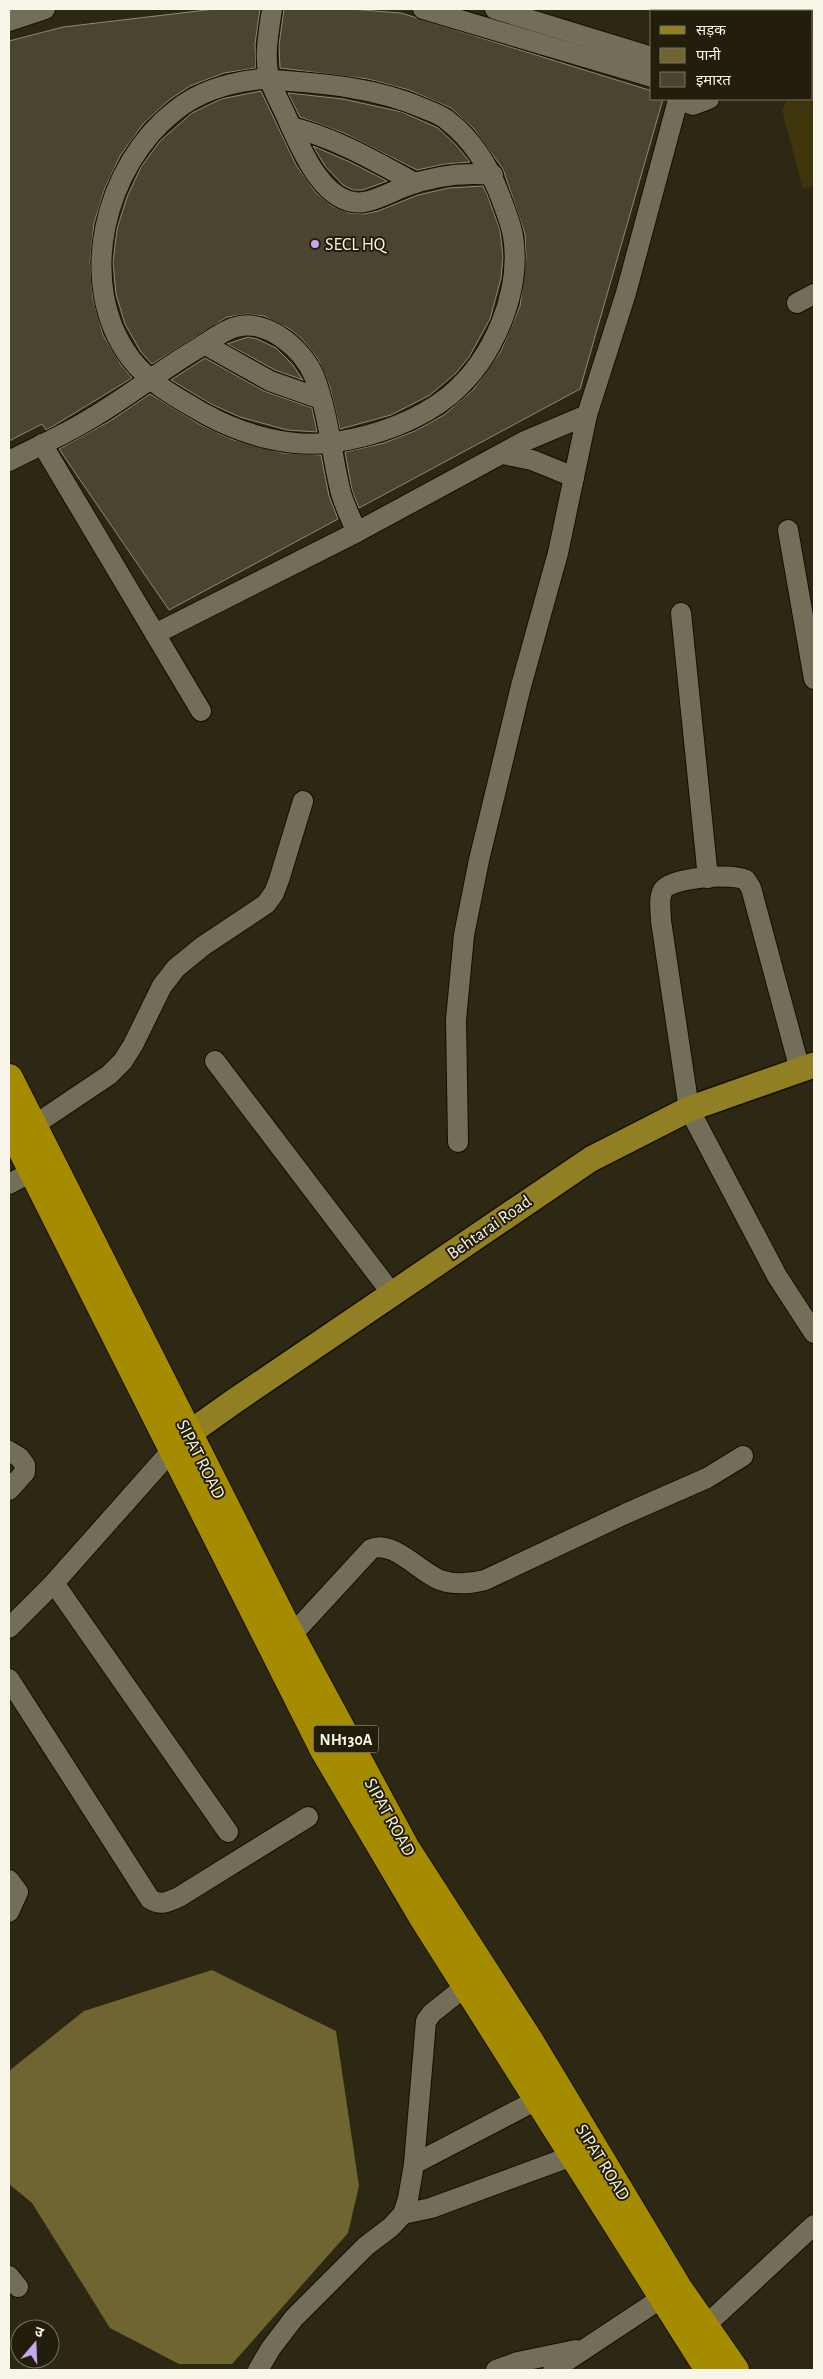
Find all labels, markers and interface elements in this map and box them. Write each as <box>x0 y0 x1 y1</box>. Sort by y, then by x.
legend <box>650 10 813 100</box>
text: सड़क <box>696 23 726 38</box>
text: पानी <box>696 47 722 63</box>
text: इमारत <box>696 73 731 88</box>
place label: SECL HQ <box>325 236 388 254</box>
marker: SECL HQ <box>309 238 321 250</box>
street label: Behtarai Road <box>444 1192 535 1263</box>
street label: SIPAT ROAD <box>173 1417 228 1502</box>
road number: NH130A <box>314 1726 378 1752</box>
street label: SIPAT ROAD <box>360 1776 418 1859</box>
street label: SIPAT ROAD <box>572 2121 633 2204</box>
north arrow <box>10 2319 60 2369</box>
text: उ <box>33 2325 46 2341</box>

